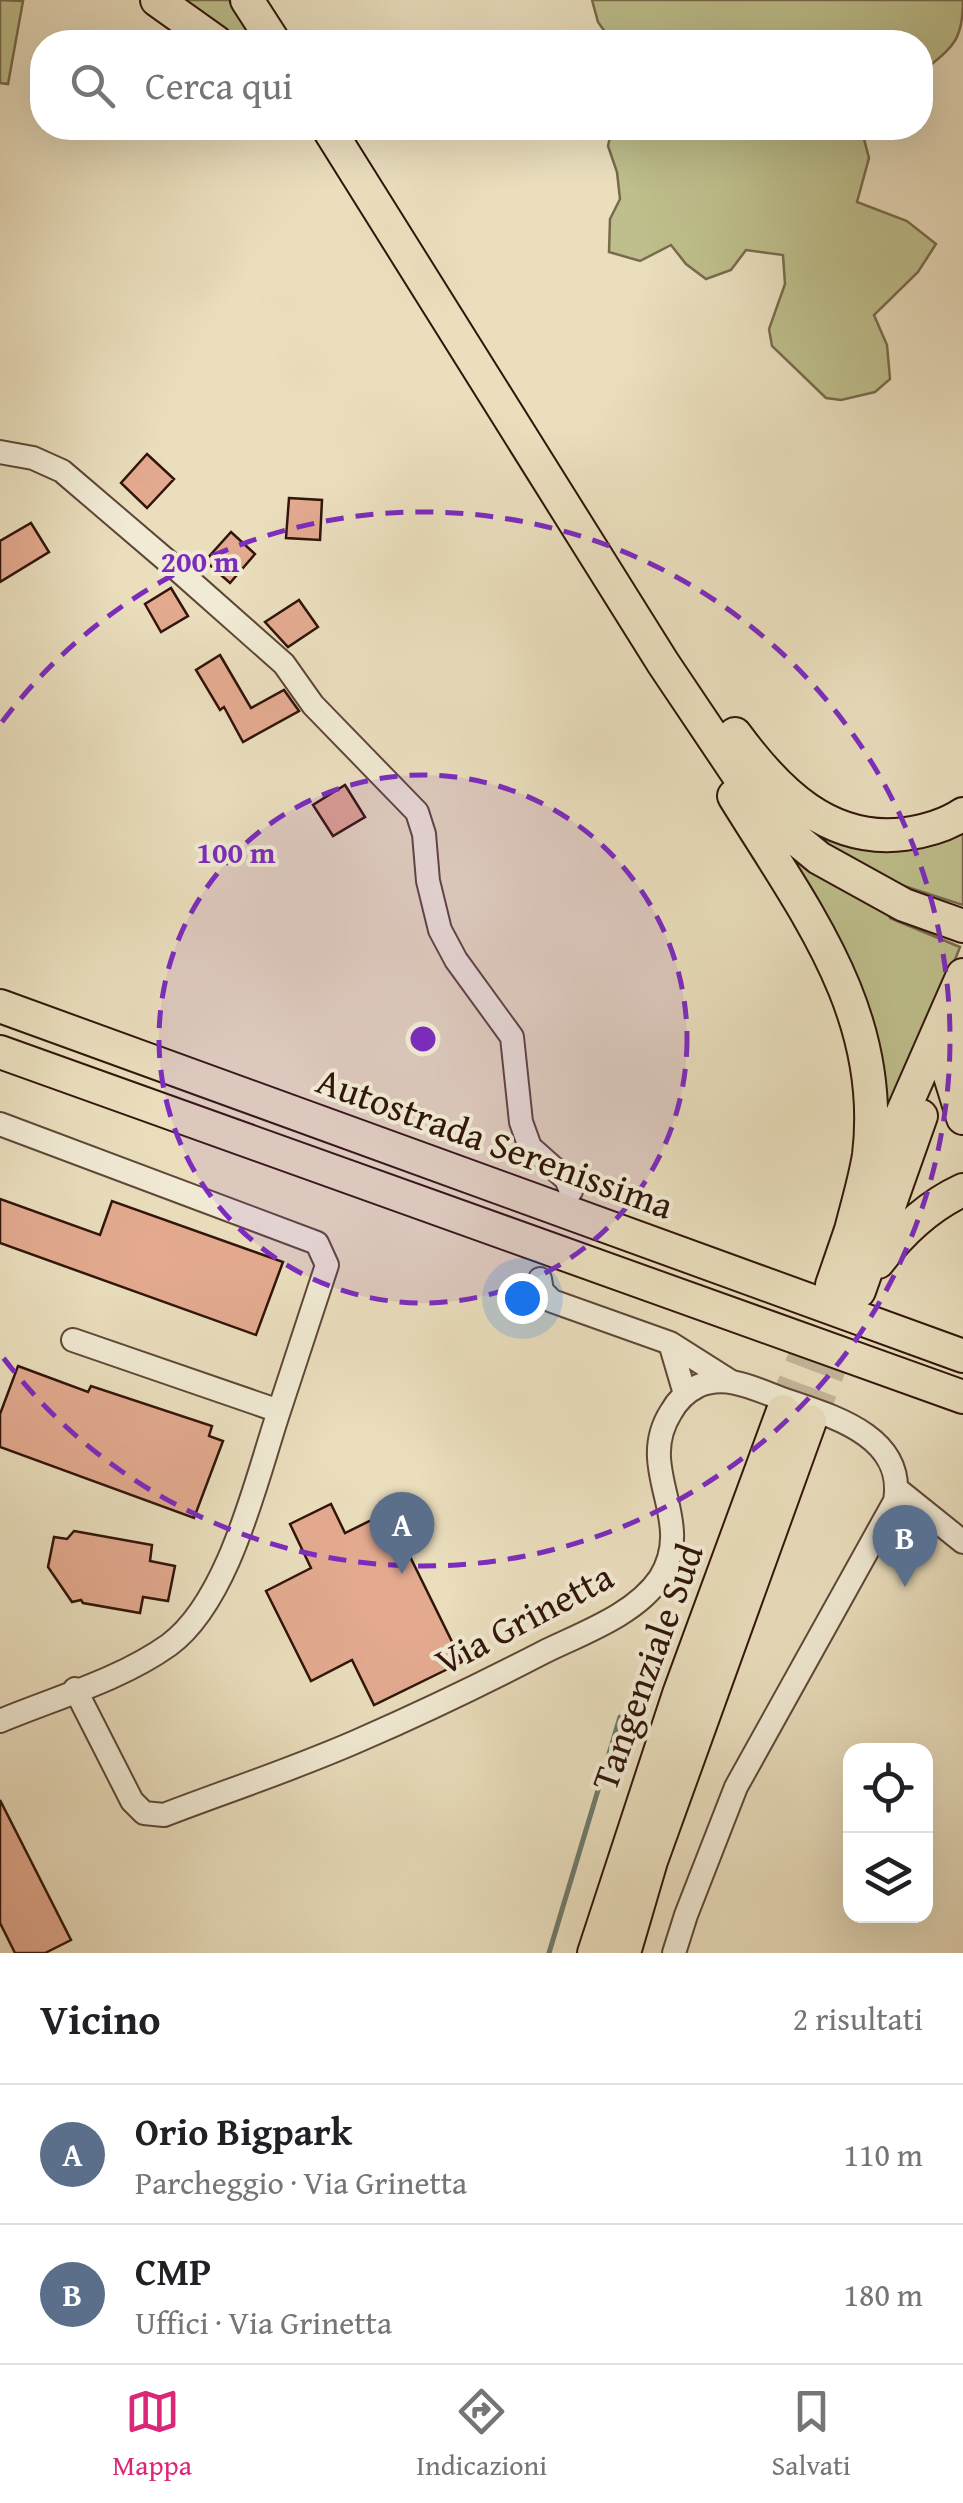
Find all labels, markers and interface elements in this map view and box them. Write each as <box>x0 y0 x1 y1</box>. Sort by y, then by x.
search box <box>30 30 933 140</box>
text: Cerca qui <box>145 57 293 113</box>
icon: search <box>65 58 120 113</box>
text: 200 m <box>161 539 240 583</box>
text: 100 m <box>197 830 276 874</box>
centre of rings <box>405 1021 441 1057</box>
street label: Autostrada Serenissima <box>309 1051 682 1233</box>
your location <box>497 1273 548 1324</box>
pin: A <box>370 1492 434 1574</box>
pin: B <box>872 1504 938 1587</box>
street label: Tangenziale Sud <box>576 1535 717 1798</box>
street label: Via Grinetta <box>424 1548 623 1689</box>
map controls <box>843 1743 933 1923</box>
button: locate <box>843 1743 933 1833</box>
button: layers <box>843 1833 933 1923</box>
text: Vicino <box>40 1988 161 2049</box>
text: 2 risultati <box>793 1995 923 2042</box>
text: Orio Bigpark <box>135 2103 352 2159</box>
text: A <box>62 2131 83 2178</box>
text: 110 m <box>844 2131 923 2178</box>
text: Parcheggio · Via Grinetta <box>135 2159 467 2206</box>
text: CMP <box>135 2243 211 2299</box>
text: B <box>63 2271 82 2318</box>
text: 180 m <box>844 2271 923 2318</box>
text: Uffici · Via Grinetta <box>135 2299 392 2346</box>
tab: Mappa <box>112 2384 192 2485</box>
tab: Indicazioni <box>416 2384 547 2485</box>
tab: Salvati <box>772 2384 851 2485</box>

